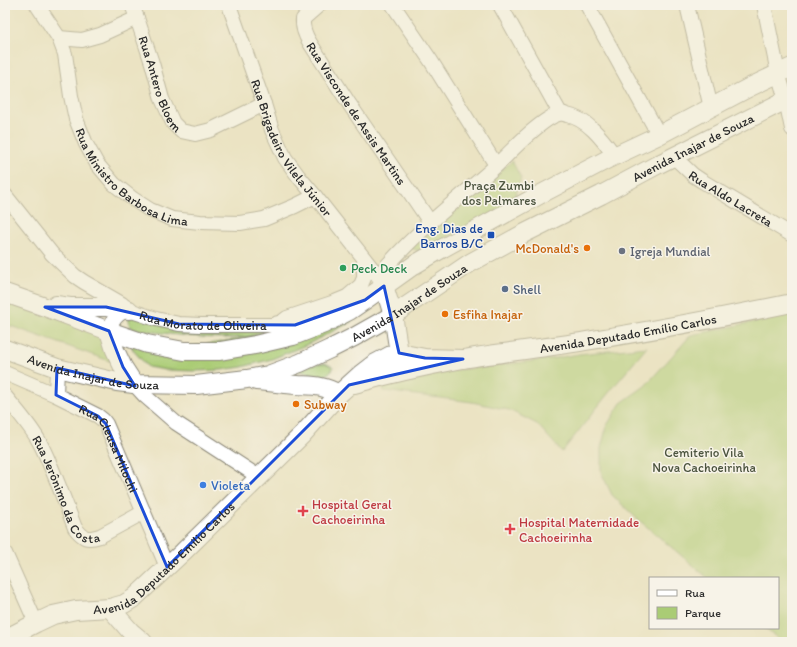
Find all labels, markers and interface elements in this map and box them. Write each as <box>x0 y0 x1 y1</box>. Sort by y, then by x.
street label: Rua Antero Bloem <box>136 34 185 135</box>
street label: Rua Visconde de Assis Martins <box>304 39 410 188</box>
street label: Rua Brigadeiro Vilela Júnior <box>248 77 335 219</box>
street label: Avenida Inajar de Souza <box>630 110 756 184</box>
street label: Rua Ministro Barbosa Lima <box>73 126 189 228</box>
street label: Rua Aldo Lacreta <box>686 167 776 229</box>
park label: Praça Zumbi dos Palmares <box>462 178 536 208</box>
place label: Eng. Dias de Barros B/C <box>415 221 483 251</box>
marker: Eng. Dias de Barros B/C <box>486 230 496 240</box>
place label: McDonald's <box>515 241 579 256</box>
marker: McDonald's <box>582 243 592 253</box>
place label: Igreja Mundial <box>630 244 711 259</box>
marker: Igreja Mundial <box>617 246 627 256</box>
street label: Avenida Inajar de Souza <box>348 260 470 345</box>
place label: Peck Deck <box>351 261 407 276</box>
marker: Peck Deck <box>338 263 348 273</box>
place label: Shell <box>513 282 541 297</box>
marker: Shell <box>500 284 510 294</box>
street label: Rua Morato de Oliveira <box>138 307 267 333</box>
place label: Esfiha Inajar <box>453 307 523 322</box>
marker: Esfiha Inajar <box>440 309 450 319</box>
street label: Avenida Deputado Emílio Carlos <box>539 311 718 355</box>
street label: Avenida Inajar de Souza <box>26 350 159 392</box>
place label: Subway <box>304 397 347 412</box>
marker: Subway <box>291 399 301 409</box>
street label: Rua Cleusa Milochi <box>77 400 142 495</box>
street label: Rua Jerônimo da Costa <box>30 432 102 546</box>
park label: Cemiterio Vila Nova Cachoeirinha <box>652 445 756 475</box>
place label: Violeta <box>211 478 250 493</box>
marker: Violeta <box>198 480 208 490</box>
place label: Hospital Geral Cachoeirinha <box>312 497 392 527</box>
street label: Avenida Deputado Emílio Carlos <box>93 498 237 616</box>
marker: Hospital Geral Cachoeirinha <box>297 505 309 517</box>
place label: Hospital Maternidade Cachoeirinha <box>519 515 639 545</box>
marker: Hospital Maternidade Cachoeirinha <box>504 523 516 535</box>
legend <box>649 577 779 629</box>
text: Rua <box>685 586 705 600</box>
text: Parque <box>685 606 721 620</box>

